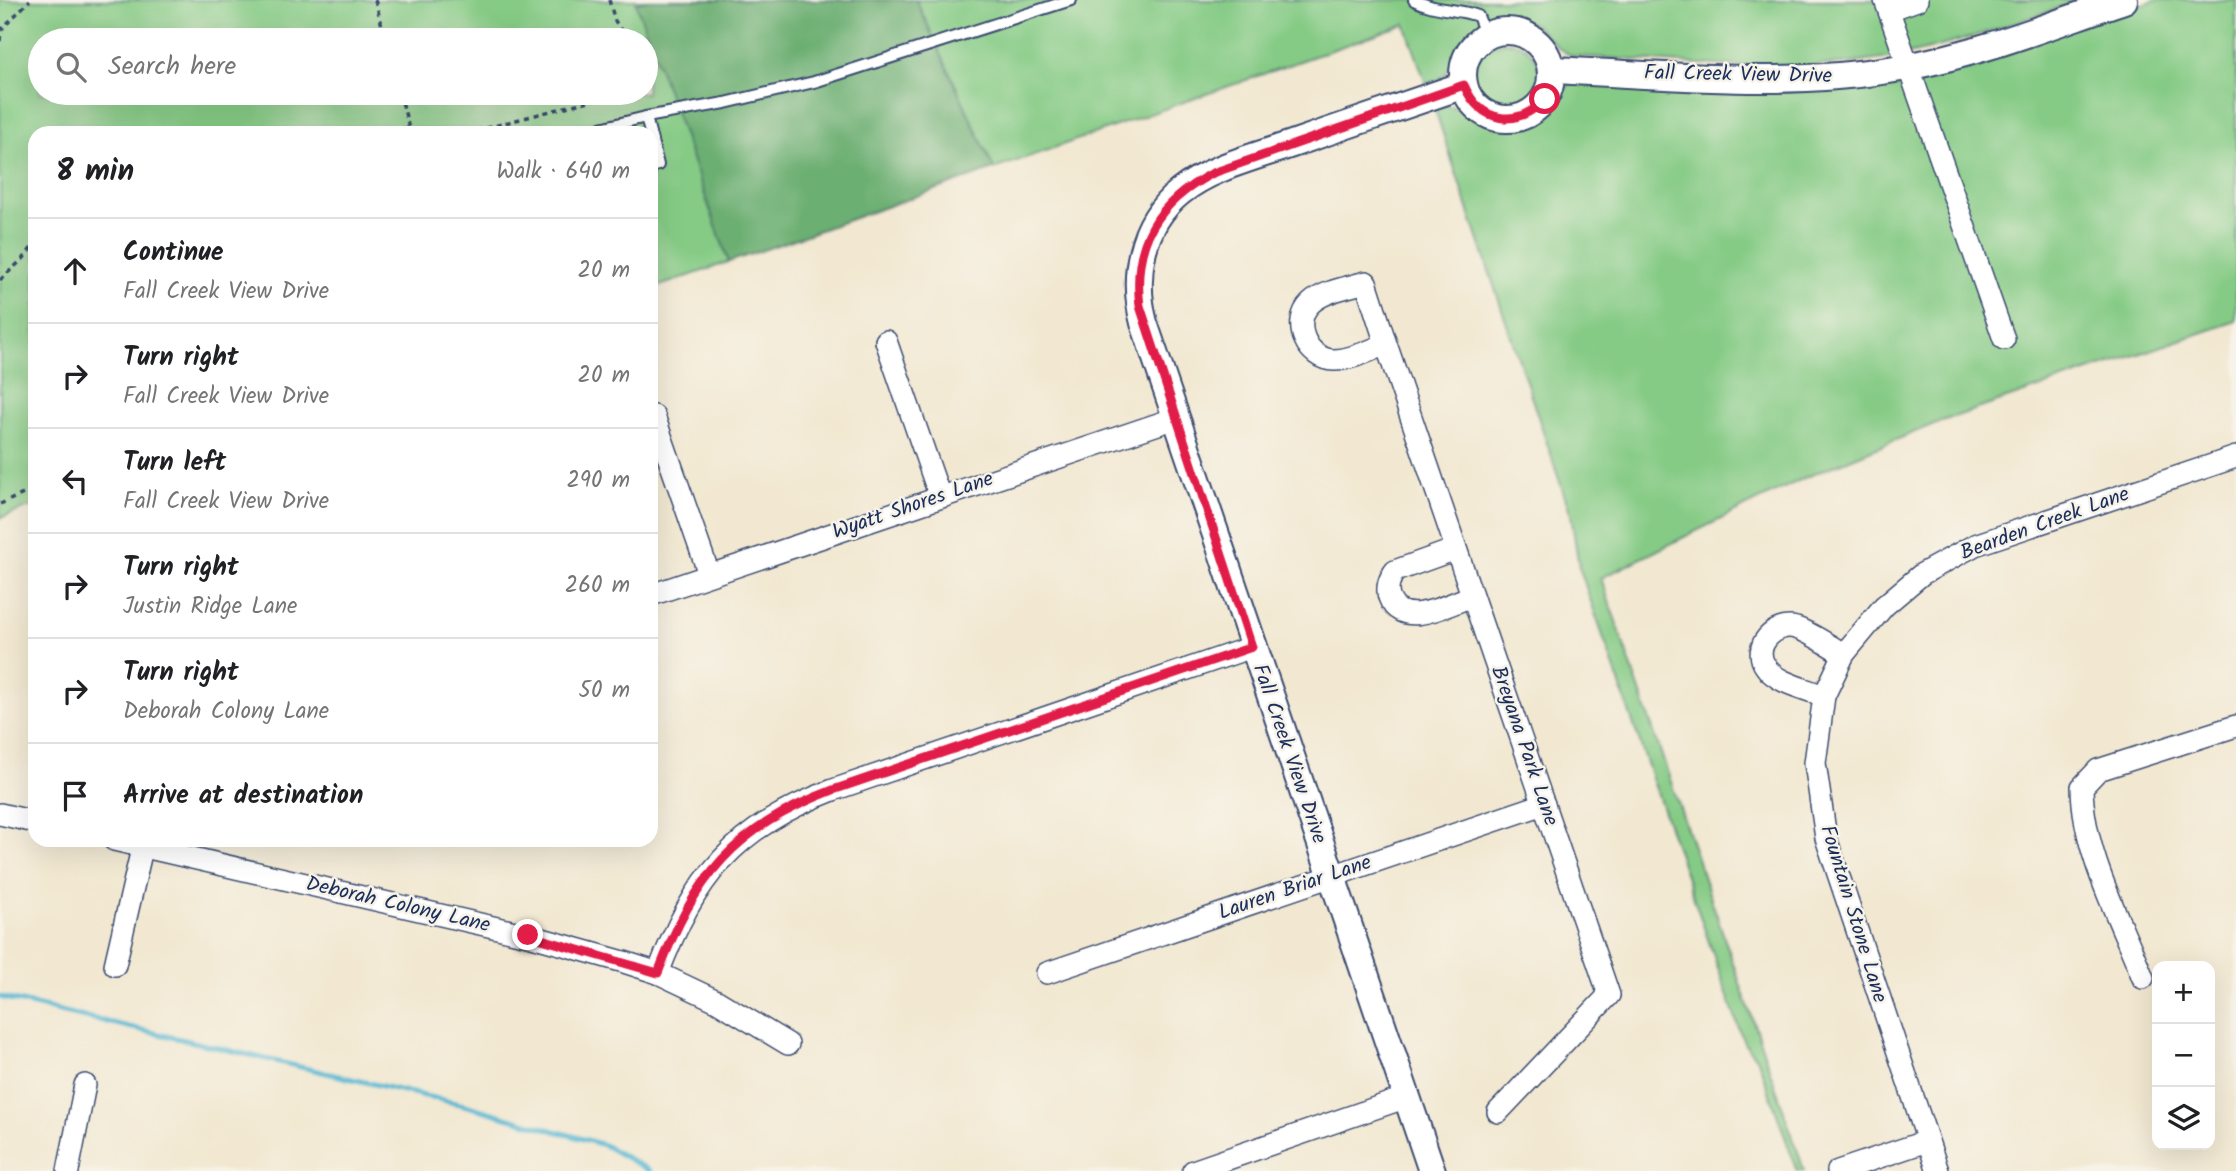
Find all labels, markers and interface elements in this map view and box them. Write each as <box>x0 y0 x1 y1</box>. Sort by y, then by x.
search box <box>28 28 658 105</box>
text: Search here <box>108 46 236 88</box>
icon: search <box>52 48 90 86</box>
street label: Fall Creek View Drive <box>1644 57 1833 93</box>
route start <box>1529 83 1560 114</box>
text: 8 min <box>56 148 134 196</box>
text: Walk · 640 m <box>496 154 630 190</box>
text: Continue <box>123 232 224 274</box>
icon: ahead <box>56 252 94 290</box>
text: 20 m <box>578 253 630 289</box>
text: Fall Creek View Drive <box>123 274 329 310</box>
text: Turn right <box>123 337 239 379</box>
icon: right <box>56 357 94 395</box>
text: 20 m <box>578 358 630 394</box>
text: Fall Creek View Drive <box>123 379 329 415</box>
text: Turn left <box>123 442 226 484</box>
icon: left <box>56 462 94 500</box>
text: 290 m <box>566 463 630 499</box>
street label: Wyatt Shores Lane <box>828 463 999 549</box>
street label: Bearden Creek Lane <box>1956 478 2135 570</box>
text: Fall Creek View Drive <box>123 484 329 520</box>
text: Turn right <box>123 547 239 589</box>
icon: right <box>56 567 94 605</box>
text: 260 m <box>565 568 630 604</box>
text: Justin Ridge Lane <box>123 589 297 625</box>
text: Turn right <box>123 652 239 694</box>
street label: Fall Creek View Drive <box>1243 660 1335 849</box>
street label: Breyana Park Lane <box>1481 662 1567 831</box>
icon: right <box>56 672 94 710</box>
text: 50 m <box>579 673 630 709</box>
text: Deborah Colony Lane <box>123 694 329 730</box>
text: Arrive at destination <box>123 775 363 817</box>
icon: arrive <box>56 777 94 815</box>
street label: Fountain Stone Lane <box>1810 821 1896 1007</box>
street label: Lauren Briar Lane <box>1214 846 1377 930</box>
street label: Deborah Colony Lane <box>303 868 494 942</box>
route end <box>512 919 543 950</box>
map controls <box>2152 961 2215 1150</box>
button: + <box>2152 961 2215 1024</box>
button: − <box>2152 1024 2215 1087</box>
button: layers <box>2152 1087 2215 1150</box>

